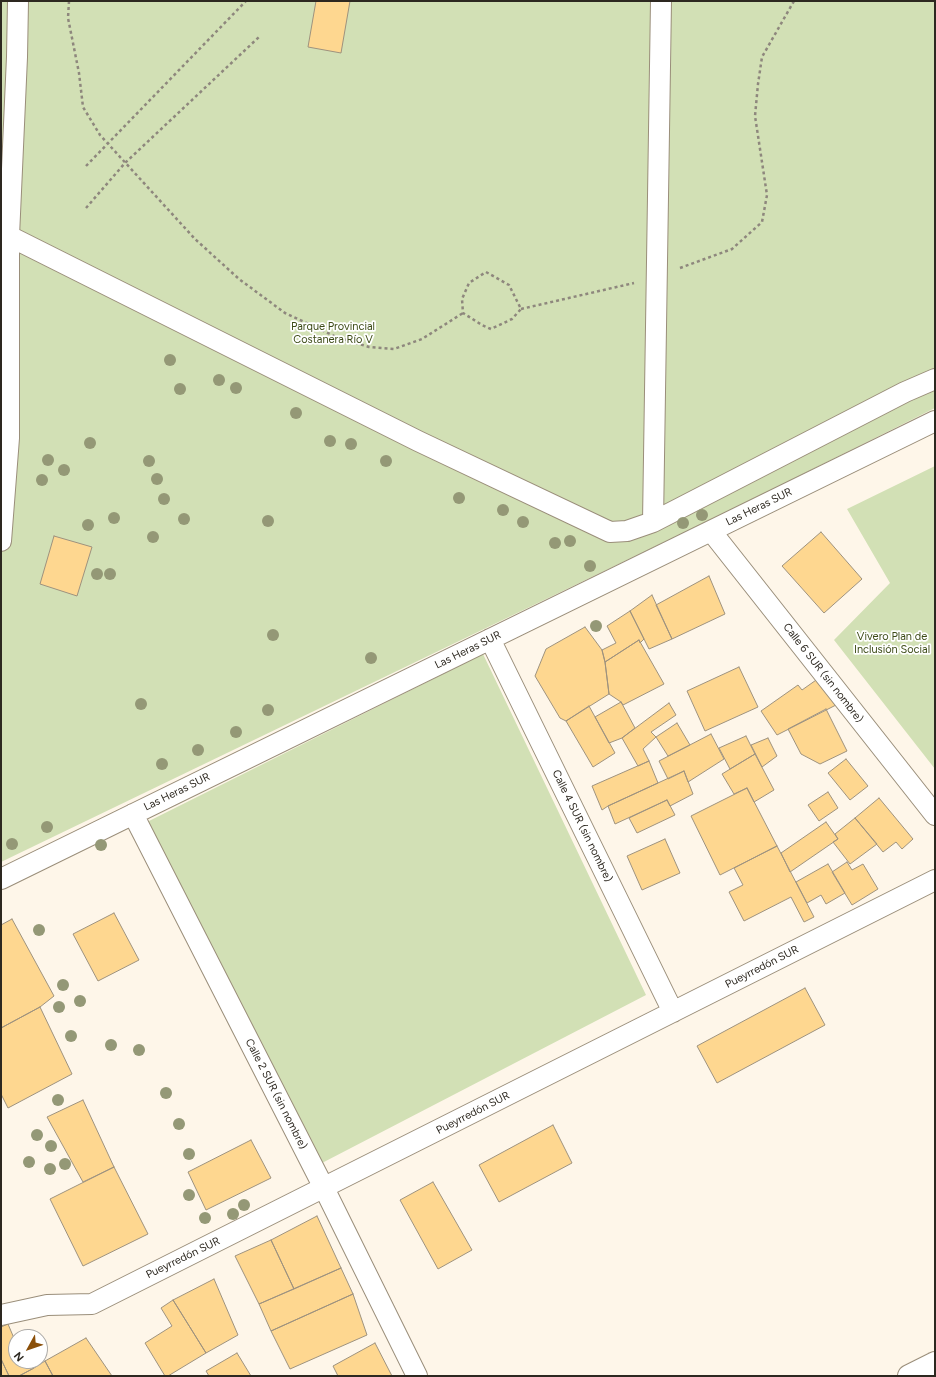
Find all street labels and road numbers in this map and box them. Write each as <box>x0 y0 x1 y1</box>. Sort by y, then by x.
street label: Las Heras SUR <box>724 485 794 529</box>
street label: Calle 6 SUR (sin nombre) <box>780 621 866 725</box>
street label: Las Heras SUR <box>433 628 503 672</box>
street label: Calle 4 SUR (sin nombre) <box>549 768 615 884</box>
street label: Las Heras SUR <box>142 770 212 814</box>
street label: Pueyrredón SUR <box>723 943 801 991</box>
street label: Calle 2 SUR (sin nombre) <box>242 1036 310 1152</box>
street label: Pueyrredón SUR <box>434 1089 512 1137</box>
street label: Pueyrredón SUR <box>144 1234 222 1282</box>

